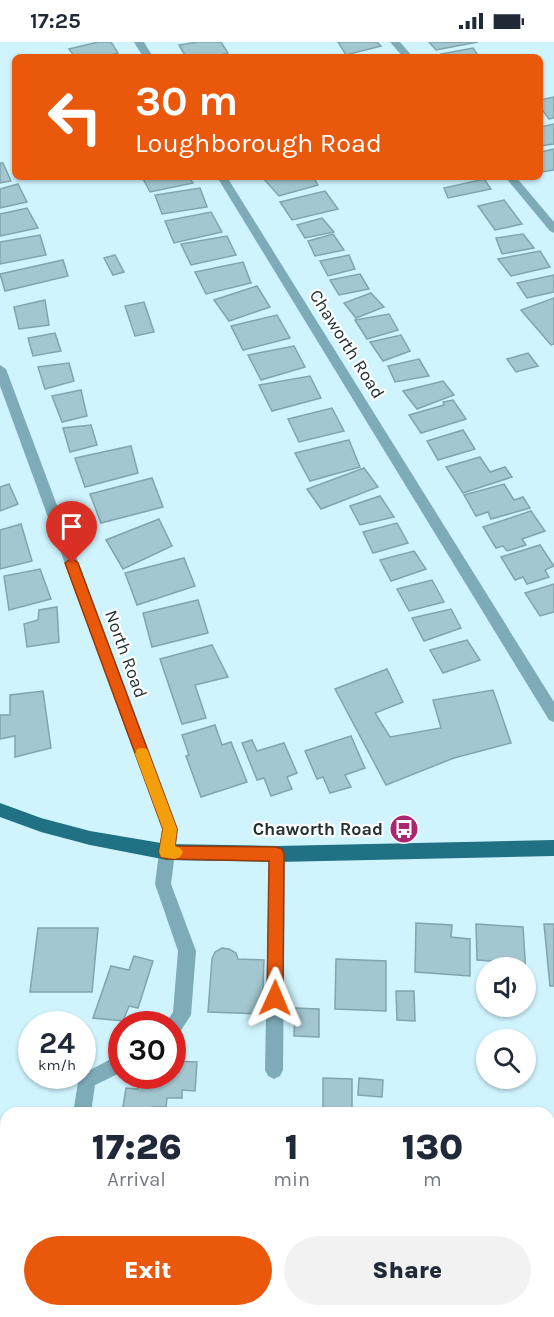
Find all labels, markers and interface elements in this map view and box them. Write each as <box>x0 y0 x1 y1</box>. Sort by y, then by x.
text: 17:25 <box>30 8 81 34</box>
text: 30 m <box>135 76 238 126</box>
icon: left <box>36 78 114 156</box>
text: Loughborough Road <box>135 127 382 159</box>
street label: Chaworth Road <box>305 285 389 403</box>
pin <box>46 501 97 563</box>
icon: arrive <box>55 510 88 543</box>
street label: North Road <box>100 607 152 701</box>
bus stop icon: Chaworth Road <box>388 813 420 845</box>
place label: Chaworth Road <box>253 818 383 840</box>
map controls <box>476 957 536 1089</box>
button: sound <box>476 957 536 1017</box>
position arrow <box>243 966 307 1030</box>
speed limit sign: 30 <box>108 1011 186 1089</box>
text: 24 <box>39 1025 75 1061</box>
button: search <box>476 1029 536 1089</box>
text: km/h <box>38 1056 76 1074</box>
text: 17:26 <box>92 1126 182 1168</box>
text: 1 <box>285 1126 299 1168</box>
text: 130 <box>402 1126 463 1168</box>
text: Arrival <box>107 1168 166 1191</box>
text: min <box>273 1168 310 1191</box>
text: m <box>423 1168 442 1191</box>
button: Exit <box>24 1236 272 1305</box>
button: Share <box>284 1236 531 1305</box>

